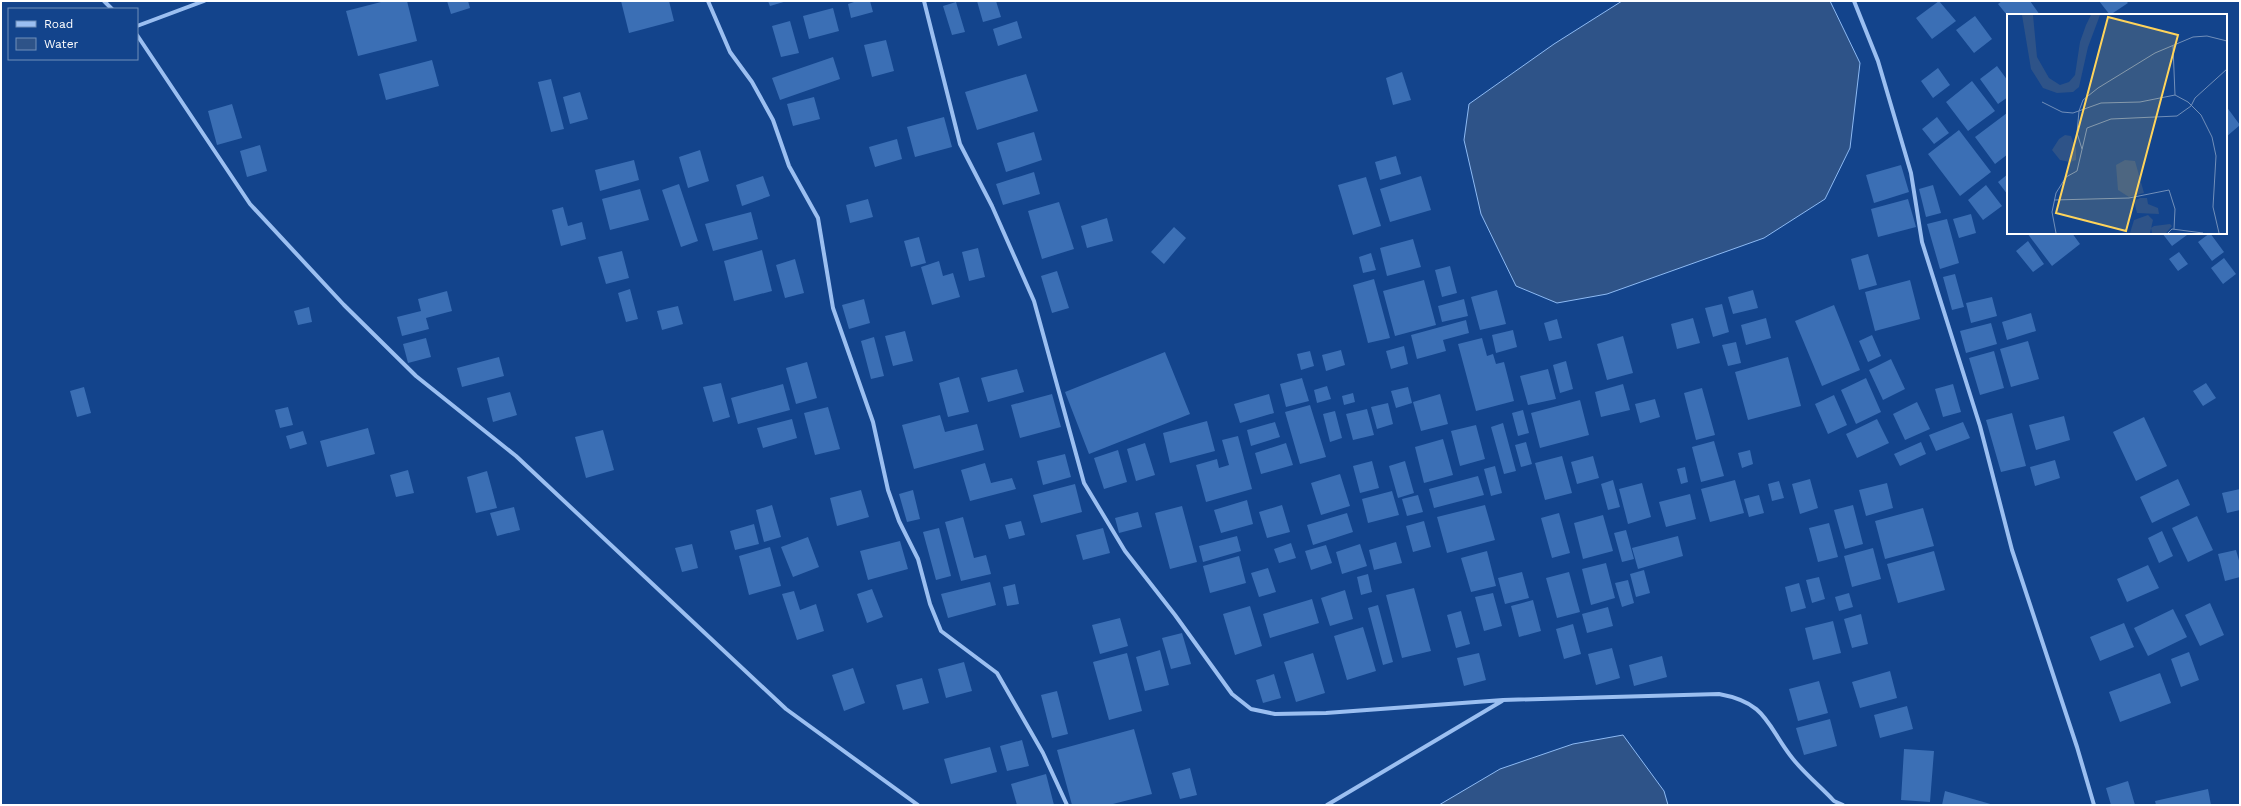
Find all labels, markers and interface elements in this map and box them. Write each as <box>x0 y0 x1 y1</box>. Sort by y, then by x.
legend <box>8 8 138 60</box>
inset map <box>2007 14 2227 234</box>
text: Road <box>44 17 73 31</box>
text: Water <box>44 37 79 51</box>

